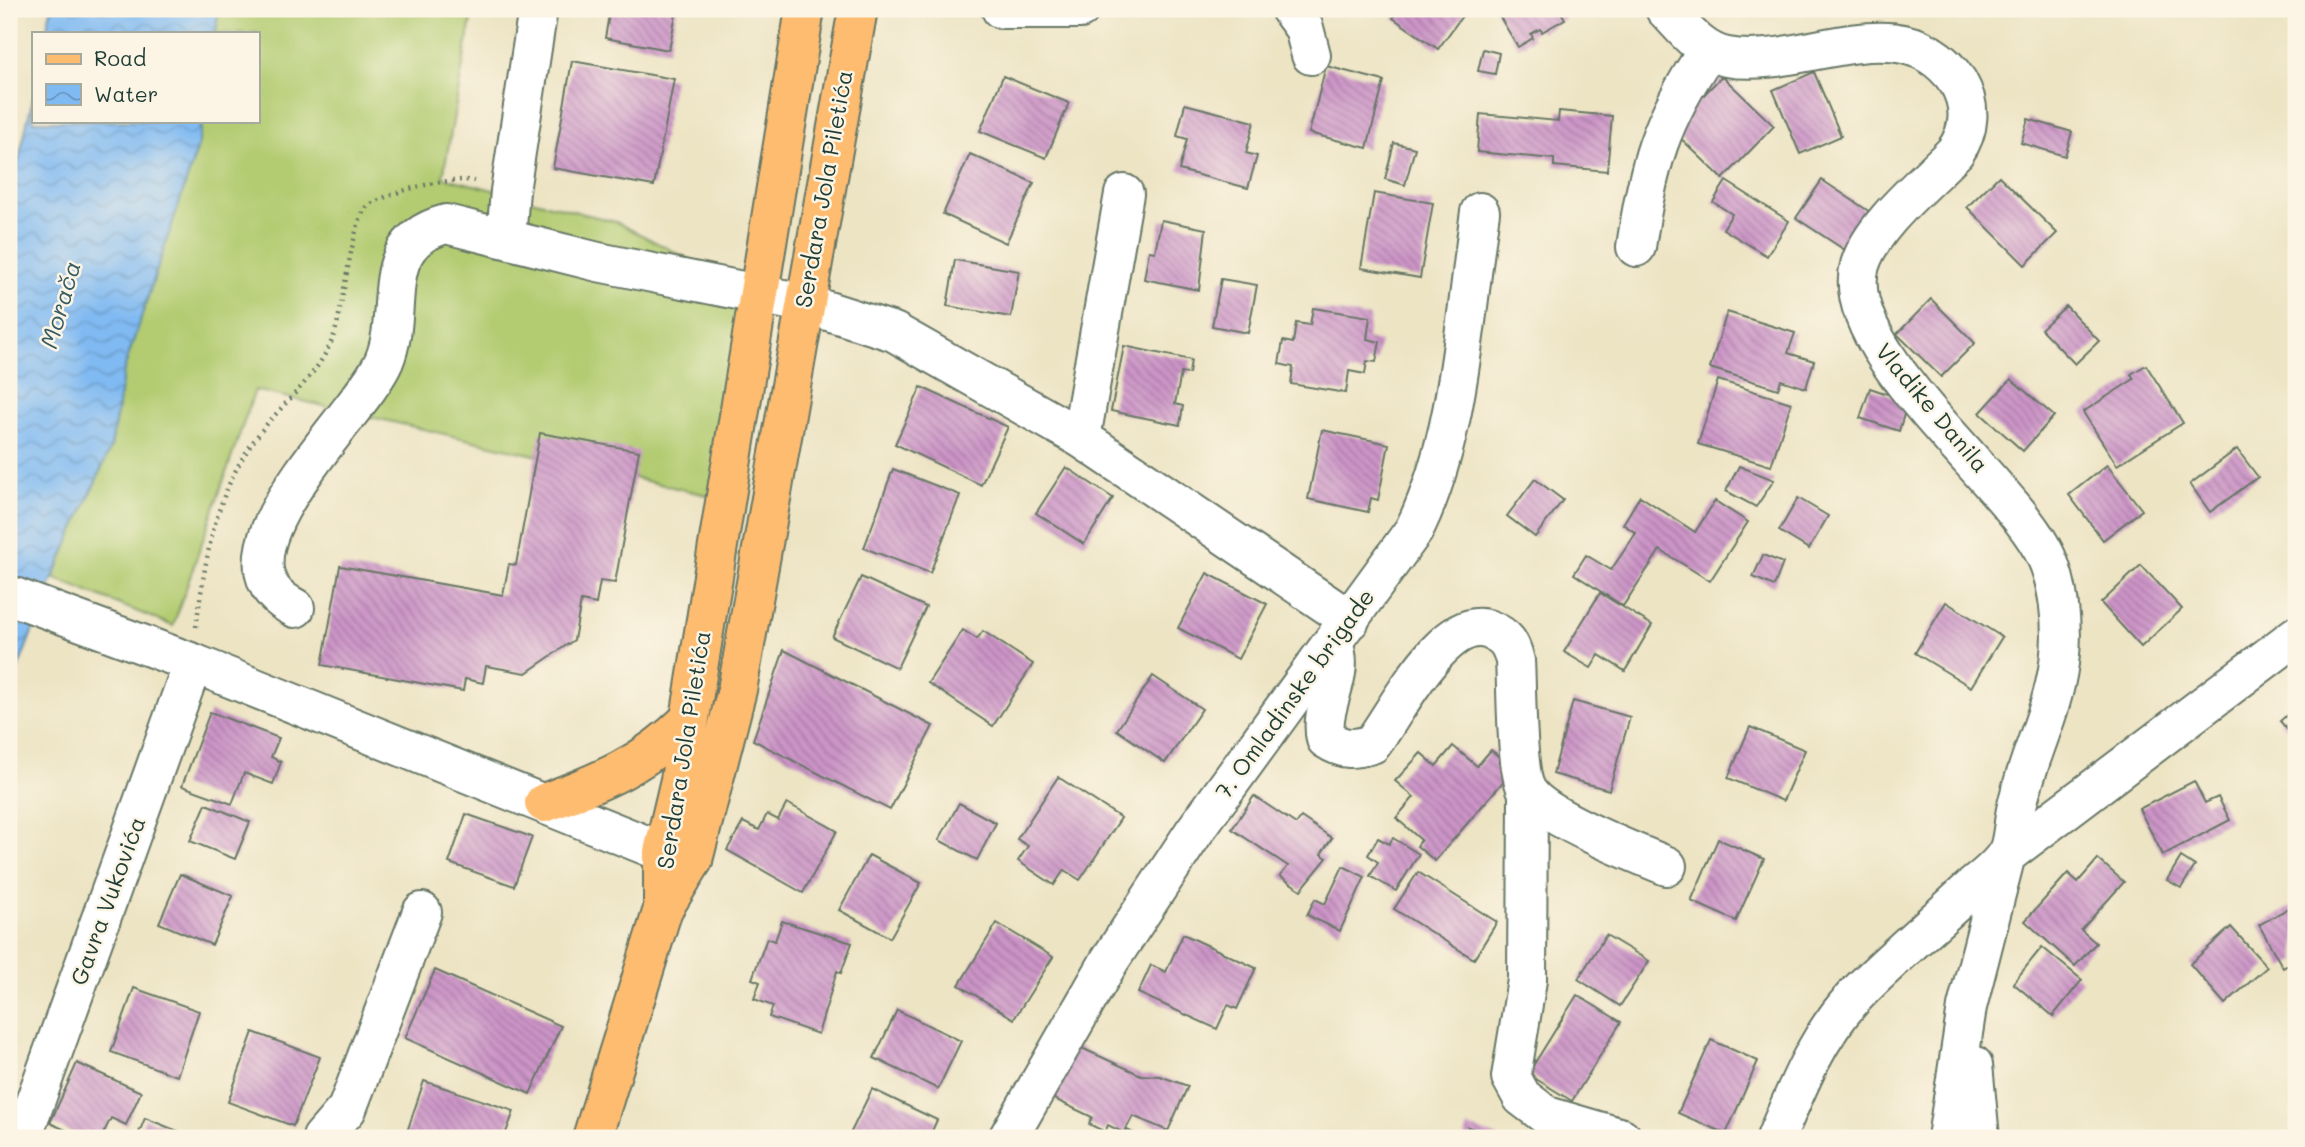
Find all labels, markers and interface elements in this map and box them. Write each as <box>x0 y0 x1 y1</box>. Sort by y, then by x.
legend <box>32 32 259 122</box>
text: Road <box>94 44 146 71</box>
street label: Serdara Jola Piletića <box>787 68 859 310</box>
text: Water <box>94 80 158 107</box>
water label: Morača <box>32 257 87 352</box>
street label: Vladike Danila <box>1870 336 1996 478</box>
street label: 7. Omladinske brigade <box>1208 582 1381 804</box>
street label: Serdara Jola Piletića <box>649 629 717 871</box>
street label: Gavra Vukovića <box>63 812 151 989</box>

